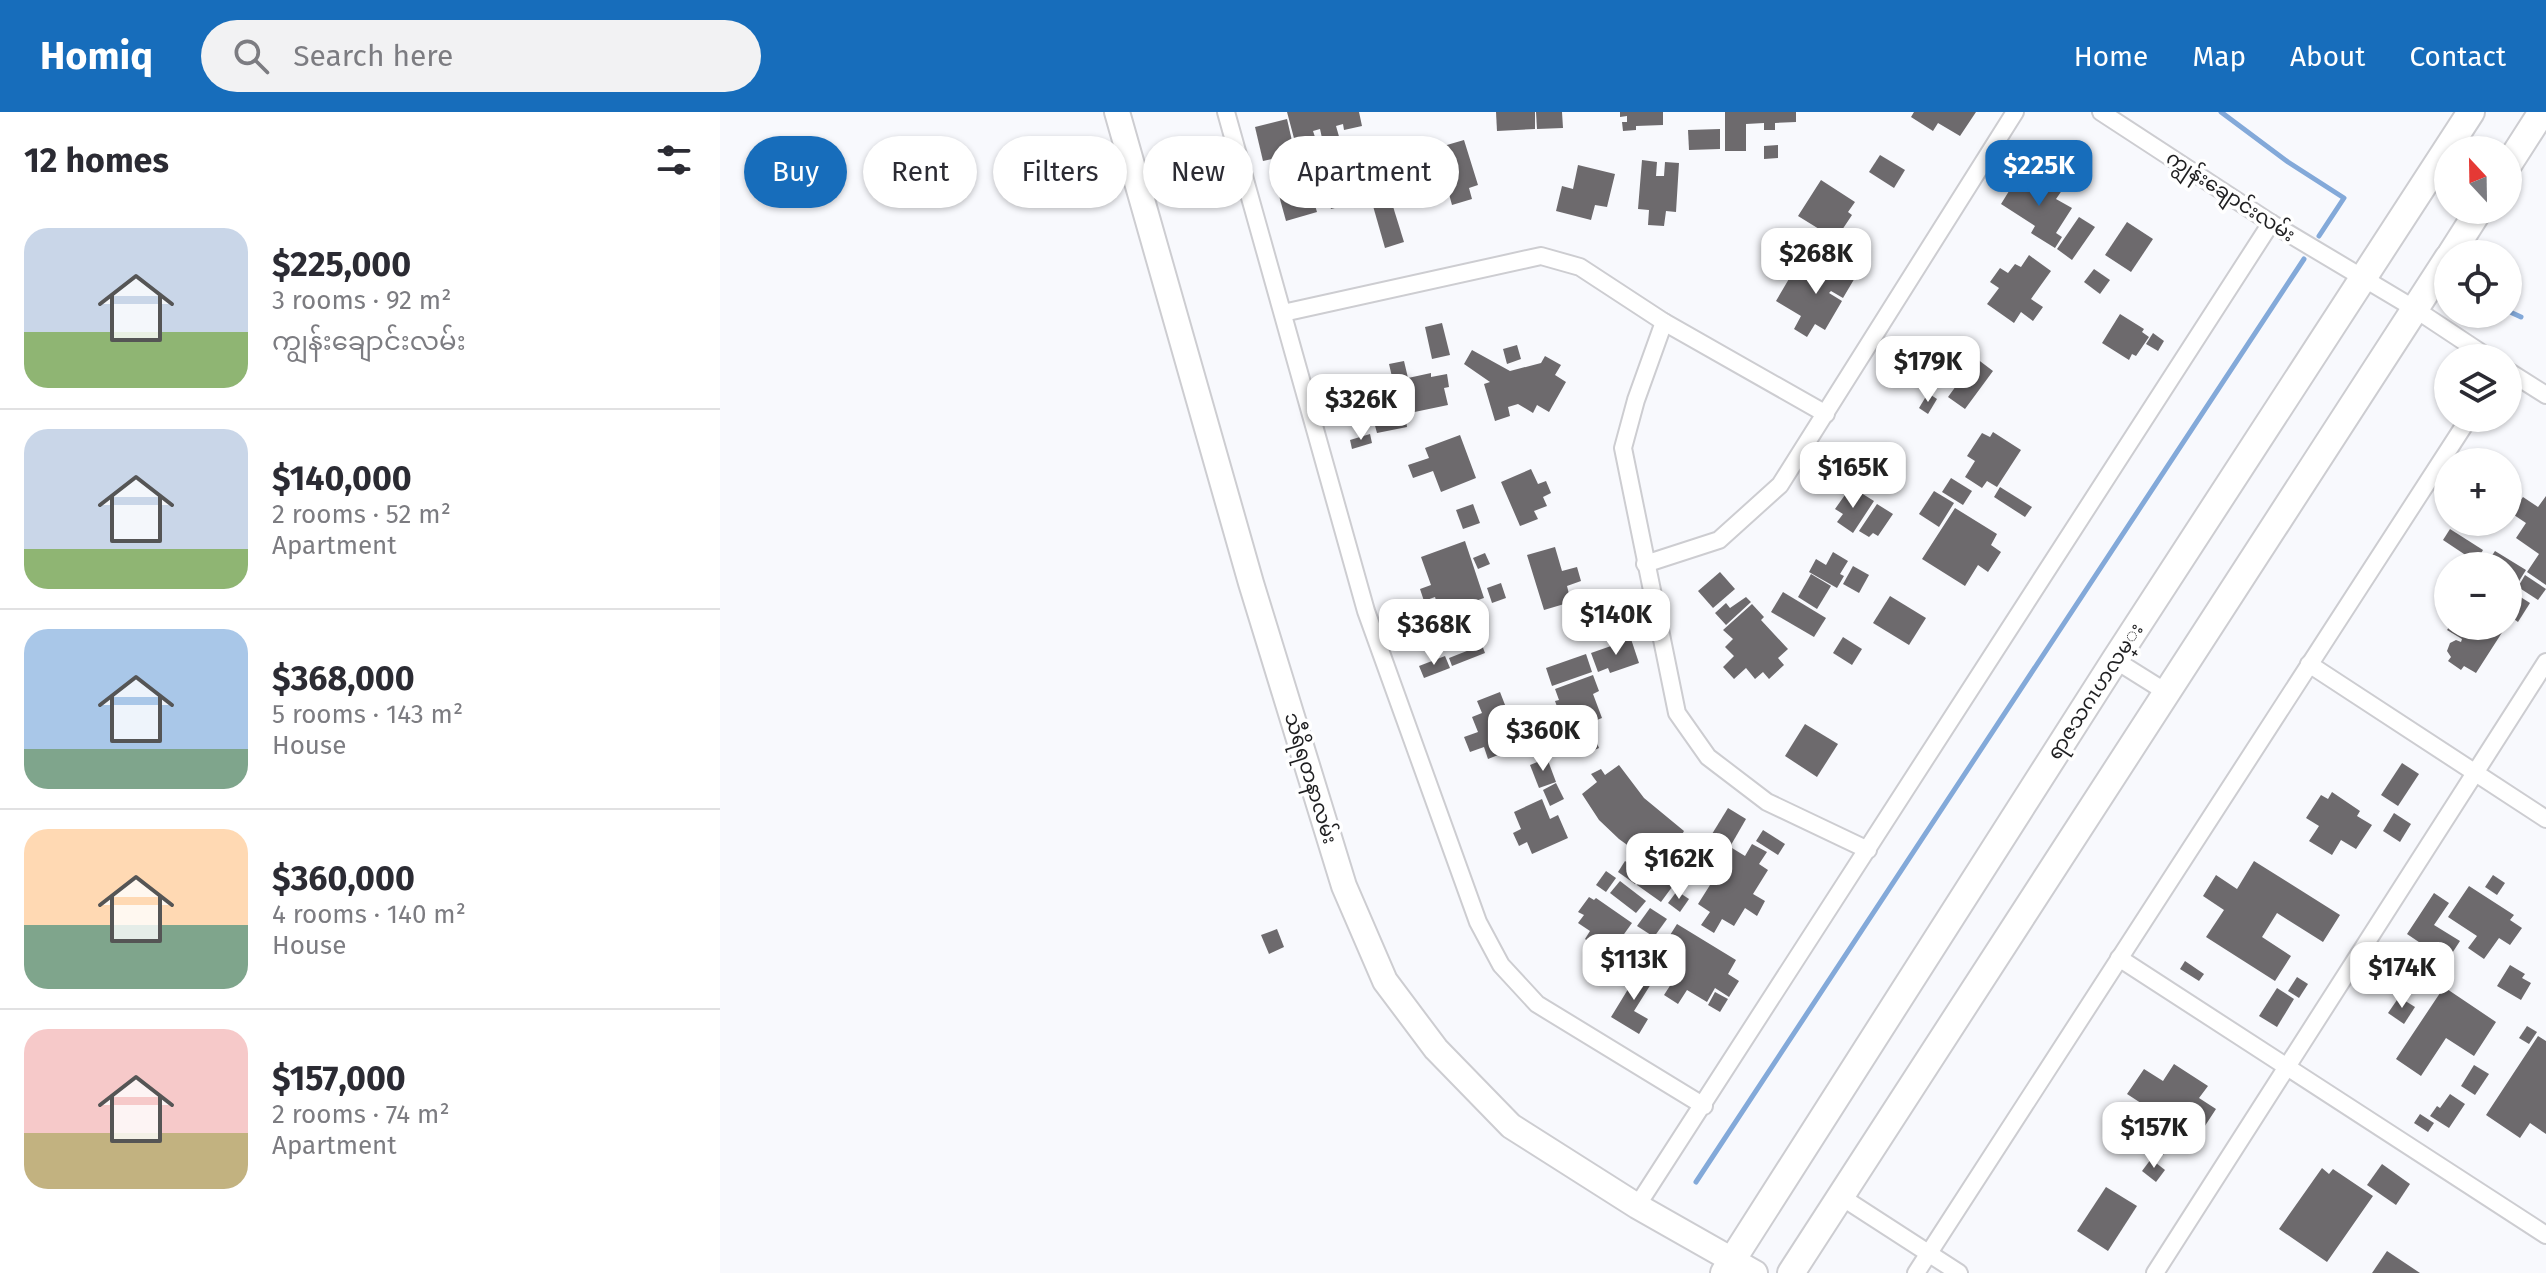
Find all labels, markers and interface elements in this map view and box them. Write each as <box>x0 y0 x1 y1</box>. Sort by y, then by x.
search box <box>201 20 761 92</box>
text: Homiq <box>40 33 153 79</box>
icon: search <box>229 34 273 78</box>
text: Search here <box>293 38 453 74</box>
text: Home <box>2074 40 2148 73</box>
text: Map <box>2192 40 2246 73</box>
text: About <box>2290 40 2365 73</box>
text: Contact <box>2409 40 2506 73</box>
chip: Buy <box>744 136 847 208</box>
chip: Rent <box>863 136 977 208</box>
chip: Filters <box>993 136 1127 208</box>
chip: New <box>1143 136 1253 208</box>
chip: Apartment <box>1269 136 1459 208</box>
north arrow <box>2434 136 2522 224</box>
map controls <box>2434 136 2522 640</box>
icon: filters <box>652 138 696 182</box>
text: 12 homes <box>24 140 169 181</box>
pin: $225K <box>1983 140 2095 208</box>
street label: ကျွန်းချောင်းလမ်း <box>2159 144 2301 252</box>
text: $225K <box>2003 150 2075 181</box>
pin: $268K <box>1760 228 1872 296</box>
text: $268K <box>1779 238 1853 269</box>
button: locate <box>2434 240 2522 328</box>
text: $225,000 <box>272 244 411 285</box>
icon: home <box>88 260 184 356</box>
text: 3 rooms · 92 m² <box>272 285 451 316</box>
text: ကျွန်းချောင်းလမ်း <box>272 326 466 357</box>
pin: $179K <box>1872 336 1984 404</box>
button: layers <box>2434 344 2522 432</box>
text: $179K <box>1894 346 1962 377</box>
pin: $326K <box>1305 374 1417 442</box>
text: $326K <box>1325 384 1397 415</box>
pin: $165K <box>1797 442 1909 510</box>
button: + <box>2434 448 2522 536</box>
text: $165K <box>1818 452 1888 483</box>
text: $140,000 <box>272 458 412 499</box>
icon: home <box>88 461 184 557</box>
text: 2 rooms · 52 m² <box>272 499 451 530</box>
text: Apartment <box>272 530 397 561</box>
button: − <box>2434 552 2522 640</box>
pin: $140K <box>1560 589 1672 657</box>
pin: $368K <box>1378 599 1490 667</box>
text: $140K <box>1580 599 1652 630</box>
text: $368K <box>1397 609 1471 640</box>
street label: ရာဇသဂၤဟလမ္း <box>2042 618 2151 766</box>
text: $368,000 <box>272 658 415 699</box>
icon: home <box>88 661 184 757</box>
text: 5 rooms · 143 m² <box>272 699 463 730</box>
pin: $360K <box>1487 705 1599 773</box>
street label: သီရိရတနာလမ်း <box>1276 709 1344 848</box>
text: $360K <box>1506 715 1580 746</box>
text: House <box>272 730 346 761</box>
pin: $162K <box>1623 833 1735 901</box>
text: $162K <box>1644 843 1714 874</box>
text: $360,000 <box>272 858 415 899</box>
icon: home <box>88 861 184 957</box>
text: 4 rooms · 140 m² <box>272 899 466 930</box>
text: House <box>272 930 346 961</box>
pin: $113K <box>1578 934 1690 1002</box>
pin: $174K <box>2346 942 2458 1010</box>
text: $113K <box>1601 944 1667 975</box>
text: $174K <box>2368 952 2436 983</box>
text: $157,000 <box>272 1058 406 1099</box>
icon: home <box>88 1061 184 1157</box>
text: 2 rooms · 74 m² <box>272 1099 450 1130</box>
pin: $157K <box>2098 1102 2210 1170</box>
text: $157K <box>2120 1112 2188 1143</box>
text: Apartment <box>272 1130 397 1161</box>

